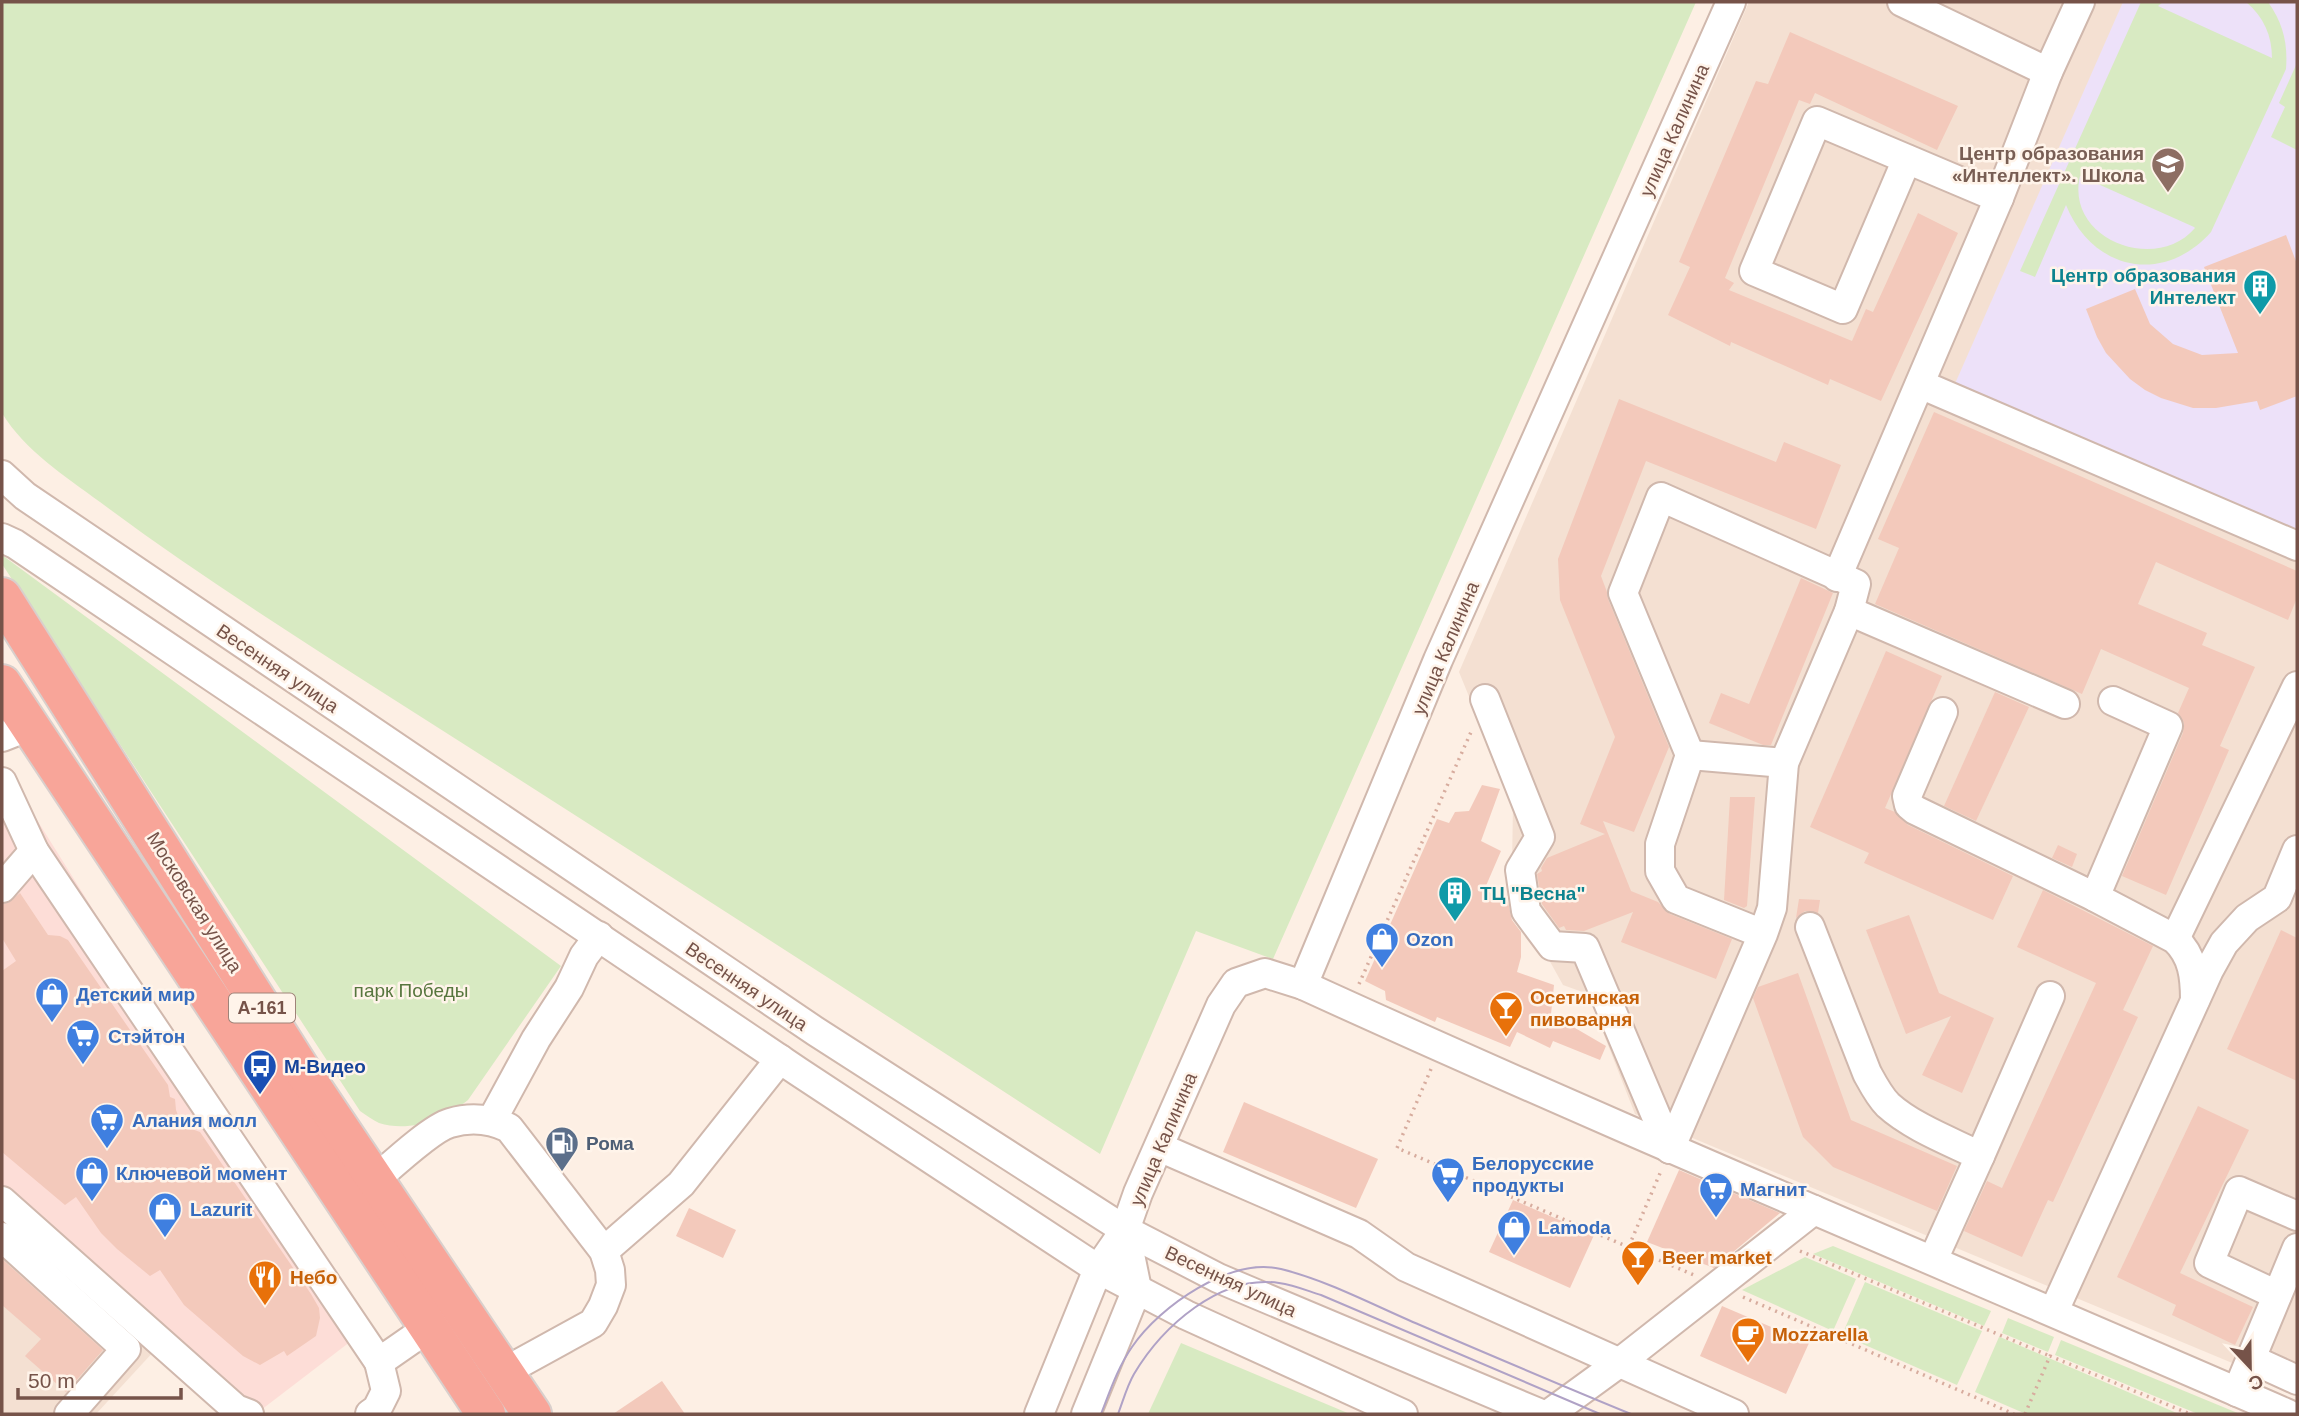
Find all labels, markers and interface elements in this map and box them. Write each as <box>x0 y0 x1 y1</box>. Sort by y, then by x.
street label: улица Калинина <box>1636 60 1713 200</box>
place label: Центр образования «Интеллект». Школа <box>1952 143 2144 186</box>
school or university icon: Центр образования «Интеллект». Школа <box>2149 145 2187 194</box>
place label: Центр образования Интелект <box>2051 265 2236 308</box>
building icon: Центр образования Интелект <box>2241 267 2279 316</box>
street label: улица Калинина <box>1408 578 1483 718</box>
street label: Весенняя улица <box>213 620 343 717</box>
street label: Московская улица <box>143 828 247 977</box>
building icon: ТЦ "Весна" <box>1436 874 1474 923</box>
place label: ТЦ "Весна" <box>1480 883 1585 904</box>
shop icon: Ozon <box>1363 920 1401 969</box>
place label: Ozon <box>1406 929 1454 950</box>
street label: Весенняя улица <box>682 938 812 1035</box>
shop icon: Детский мир <box>33 975 71 1024</box>
park label: парк Победы <box>354 980 468 1001</box>
place label: Детский мир <box>76 984 195 1005</box>
place label: Осетинская пивоварня <box>1530 987 1640 1030</box>
bar icon: Осетинская пивоварня <box>1487 989 1525 1038</box>
road number: А-161 <box>229 993 295 1023</box>
supermarket icon: Стэйтон <box>64 1017 102 1066</box>
place label: Стэйтон <box>108 1026 185 1047</box>
bus stop icon: М-Видео <box>241 1047 279 1096</box>
place label: М-Видео <box>284 1056 366 1077</box>
street label: улица Калинина <box>1126 1069 1201 1209</box>
supermarket icon: Алания молл <box>88 1101 126 1150</box>
place label: Алания молл <box>132 1110 257 1131</box>
fuel station icon: Рома <box>543 1124 581 1173</box>
place label: Рома <box>586 1133 634 1154</box>
place label: Белорусские продукты <box>1472 1153 1594 1196</box>
shop icon: Ключевой момент <box>73 1154 111 1203</box>
supermarket icon: Белорусские продукты <box>1429 1155 1467 1204</box>
place label: Ключевой момент <box>116 1163 287 1184</box>
supermarket icon: Магнит <box>1697 1170 1735 1219</box>
place label: Магнит <box>1740 1179 1807 1200</box>
shop icon: Lazurit <box>146 1190 184 1239</box>
place label: Lazurit <box>190 1199 253 1220</box>
shop icon: Lamoda <box>1495 1208 1533 1257</box>
place label: Lamoda <box>1538 1217 1611 1238</box>
bar icon: Beer market <box>1619 1238 1657 1287</box>
street label: Весенняя улица <box>1162 1242 1300 1321</box>
place label: Beer market <box>1662 1247 1773 1268</box>
restaurant icon: Небо <box>246 1258 284 1307</box>
place label: Небо <box>290 1267 337 1288</box>
cafe icon: Mozzarella <box>1729 1315 1767 1364</box>
place label: Mozzarella <box>1772 1324 1869 1345</box>
north arrow <box>2215 1332 2285 1402</box>
scale bar <box>18 1356 180 1400</box>
text: 50 m <box>28 1369 75 1392</box>
text: С <box>2246 1370 2266 1395</box>

